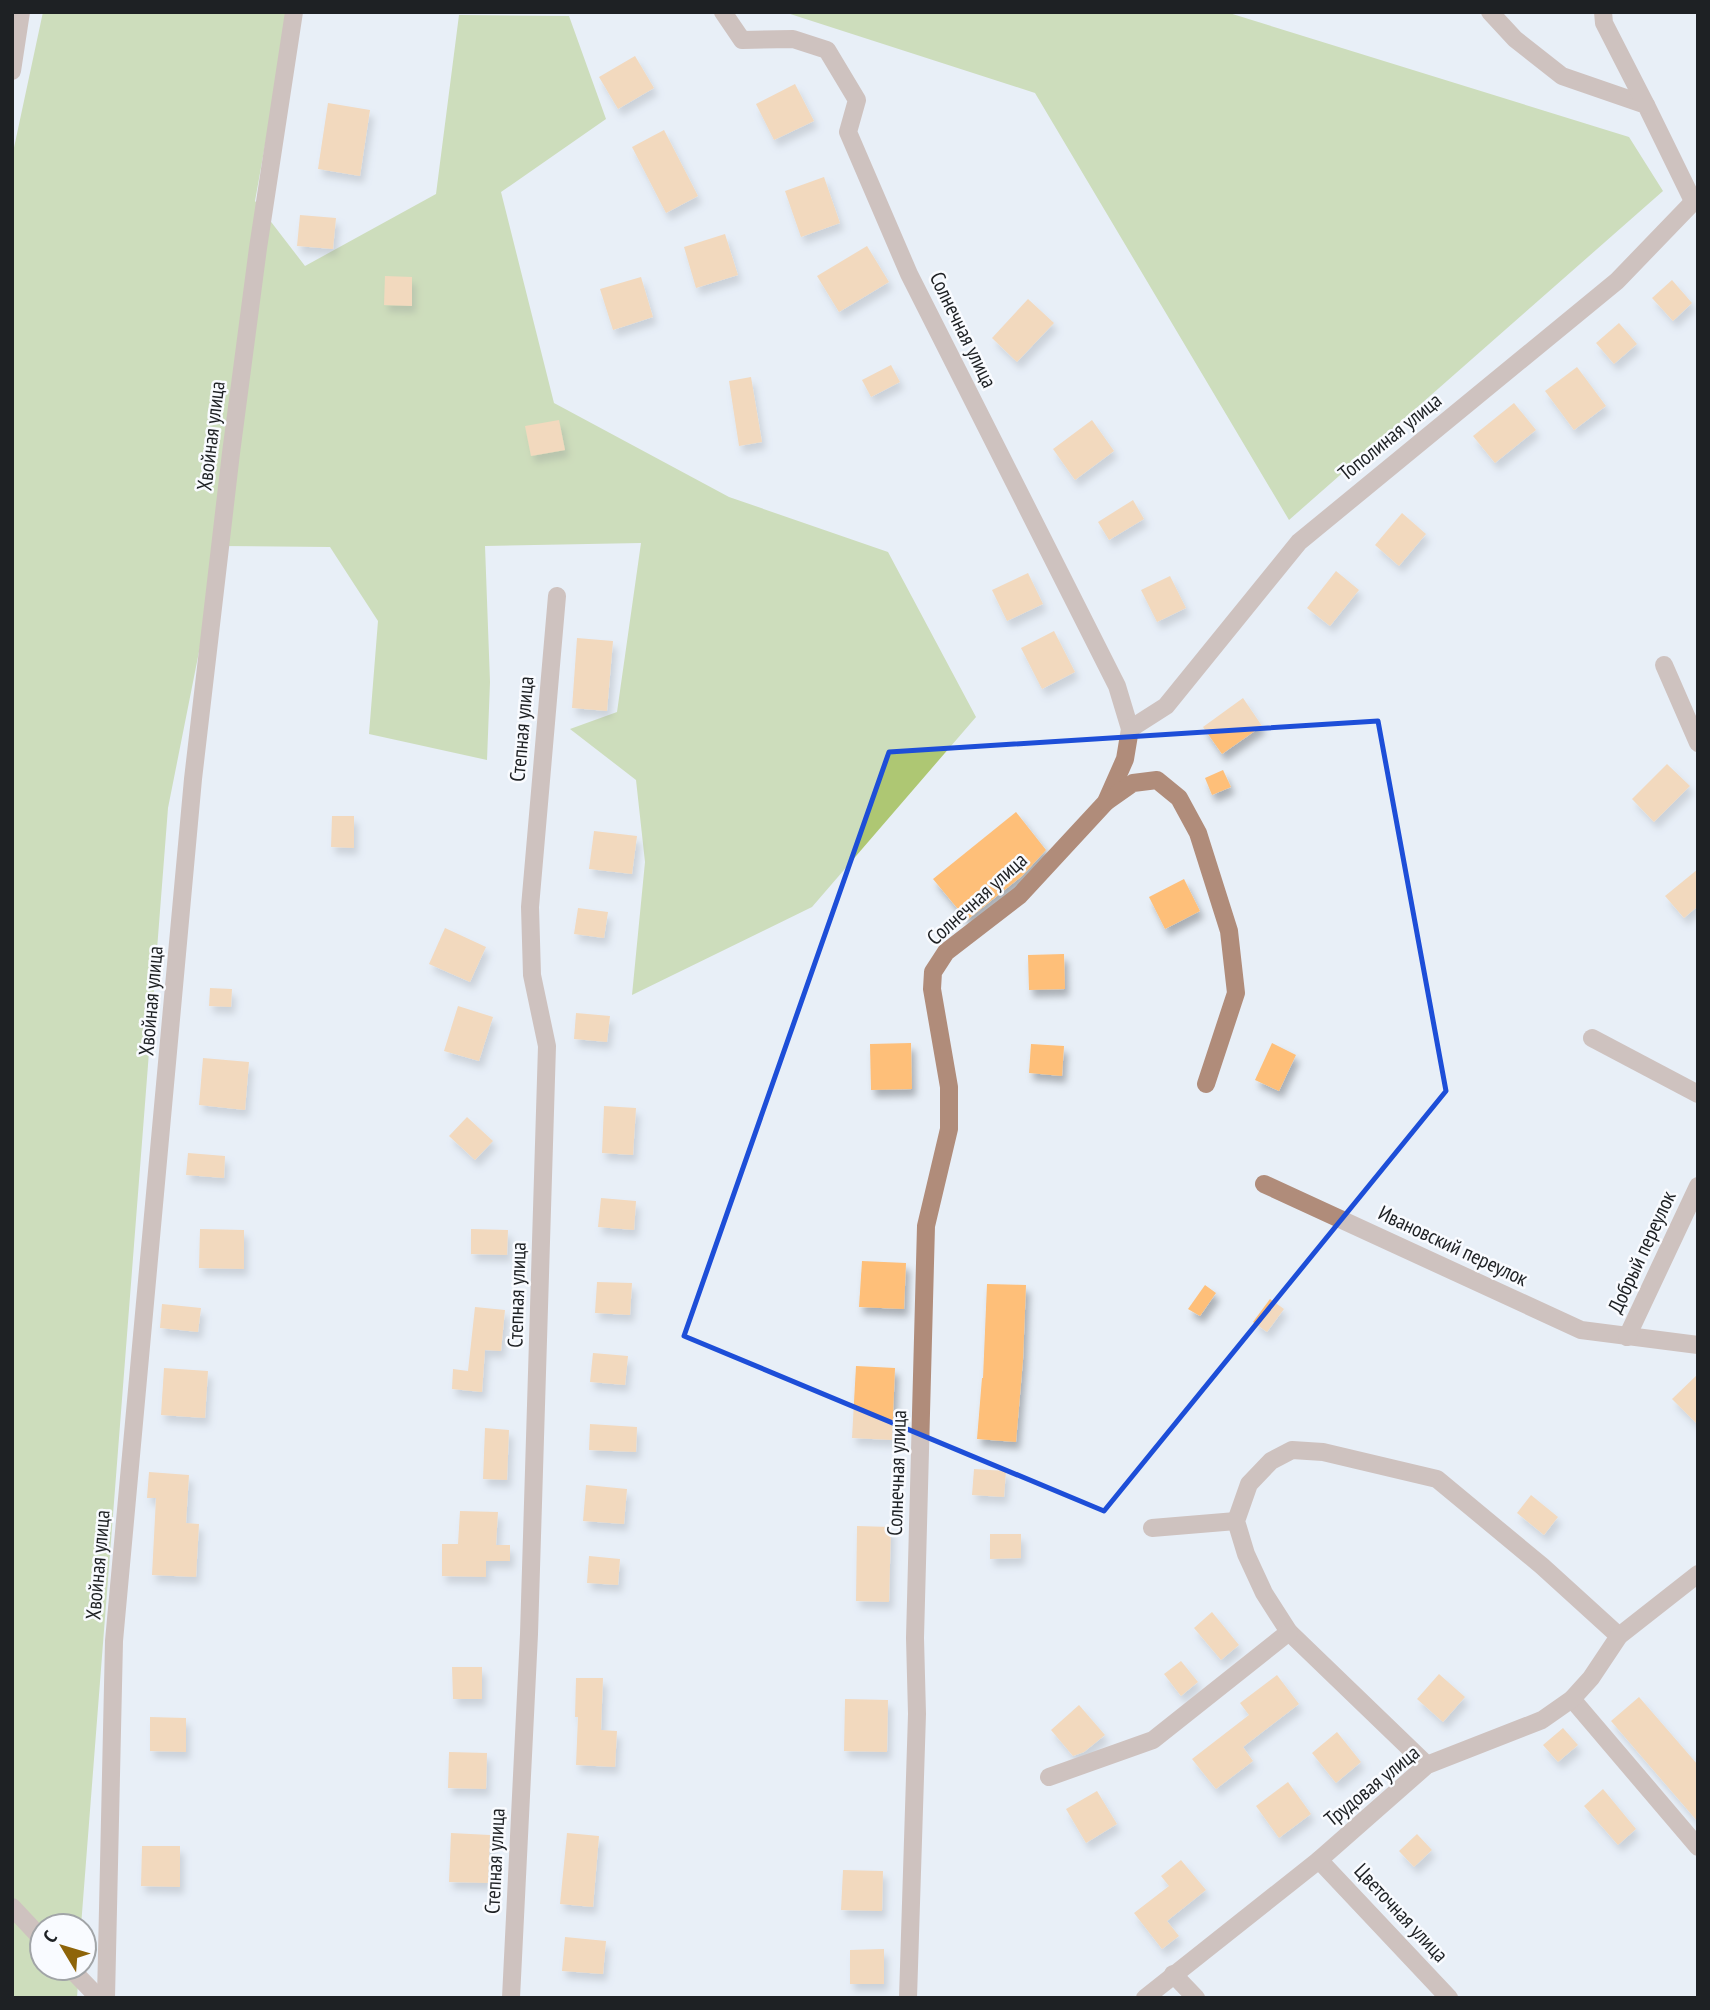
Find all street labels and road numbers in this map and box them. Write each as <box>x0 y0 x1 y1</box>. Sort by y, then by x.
street label: Солнечная улица <box>924 267 1003 392</box>
street label: Хвойная улица <box>190 380 231 492</box>
street label: Тополиная улица <box>1333 387 1447 487</box>
street label: Степная улица <box>503 675 540 783</box>
street label: Солнечная улица <box>921 847 1032 951</box>
street label: Хвойная улица <box>132 945 169 1057</box>
street label: Добрый переулок <box>1601 1186 1682 1317</box>
street label: Ивановский переулок <box>1374 1199 1532 1292</box>
street label: Степная улица <box>501 1242 532 1348</box>
street label: Солнечная улица <box>881 1410 912 1536</box>
street label: Хвойная улица <box>79 1509 116 1621</box>
street label: Трудовая улица <box>1319 1739 1425 1832</box>
street label: Степная улица <box>478 1807 511 1914</box>
street label: Цветочная улица <box>1349 1858 1454 1968</box>

